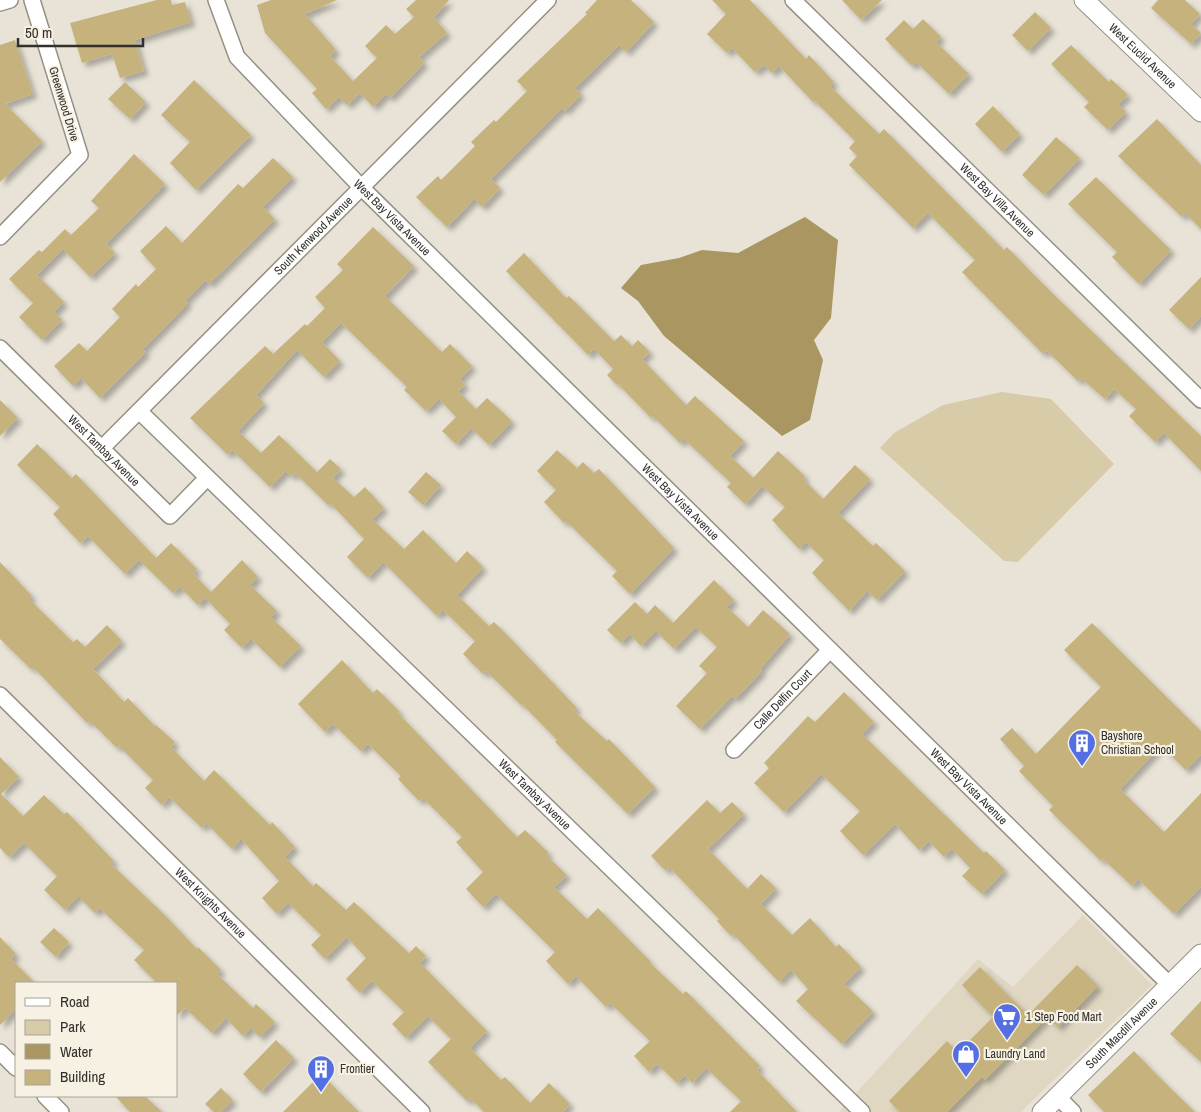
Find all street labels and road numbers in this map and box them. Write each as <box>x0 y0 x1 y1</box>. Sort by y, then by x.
street label: West Euclid Avenue <box>1105 20 1180 92</box>
street label: Greenwood Drive <box>45 65 83 143</box>
street label: West Bay Villa Avenue <box>956 160 1038 241</box>
street label: West Bay Vista Avenue <box>350 176 434 259</box>
street label: South Kenwood Avenue <box>271 193 356 279</box>
street label: West Tambay Avenue <box>64 412 143 490</box>
street label: West Bay Vista Avenue <box>638 460 722 544</box>
street label: Calle Delfin Court <box>750 666 815 733</box>
street label: West Bay Vista Avenue <box>927 745 1011 828</box>
street label: West Tambay Avenue <box>495 756 574 833</box>
street label: West Knights Avenue <box>172 864 250 942</box>
street label: South Macdill Avenue <box>1082 994 1161 1072</box>

